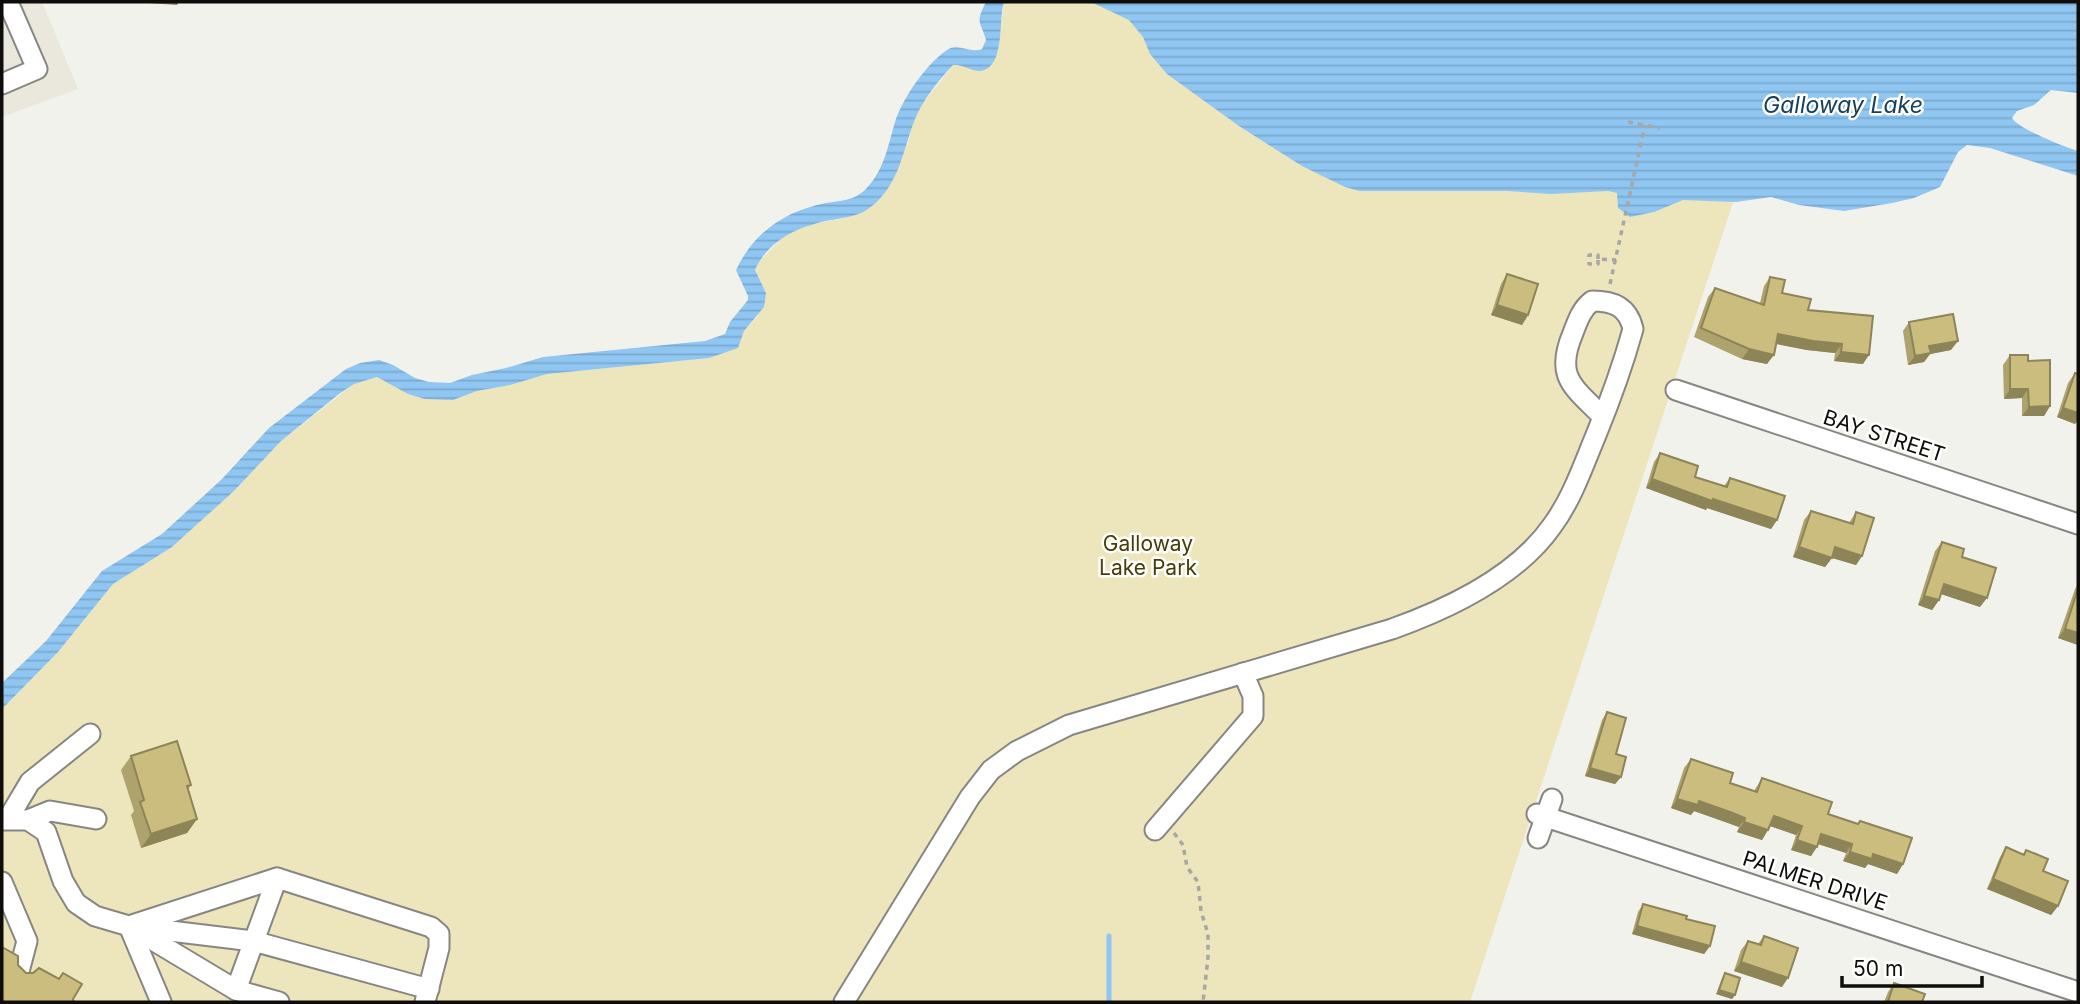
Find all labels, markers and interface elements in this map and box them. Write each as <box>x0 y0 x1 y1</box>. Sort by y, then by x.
water label: Galloway Lake <box>1763 91 1923 119</box>
street label: BAY STREET <box>1820 404 1948 467</box>
park label: Galloway Lake Park <box>1099 531 1197 580</box>
street label: PALMER DRIVE <box>1740 845 1891 916</box>
scale bar <box>1842 944 1982 988</box>
text: 50 m <box>1853 956 1903 981</box>

